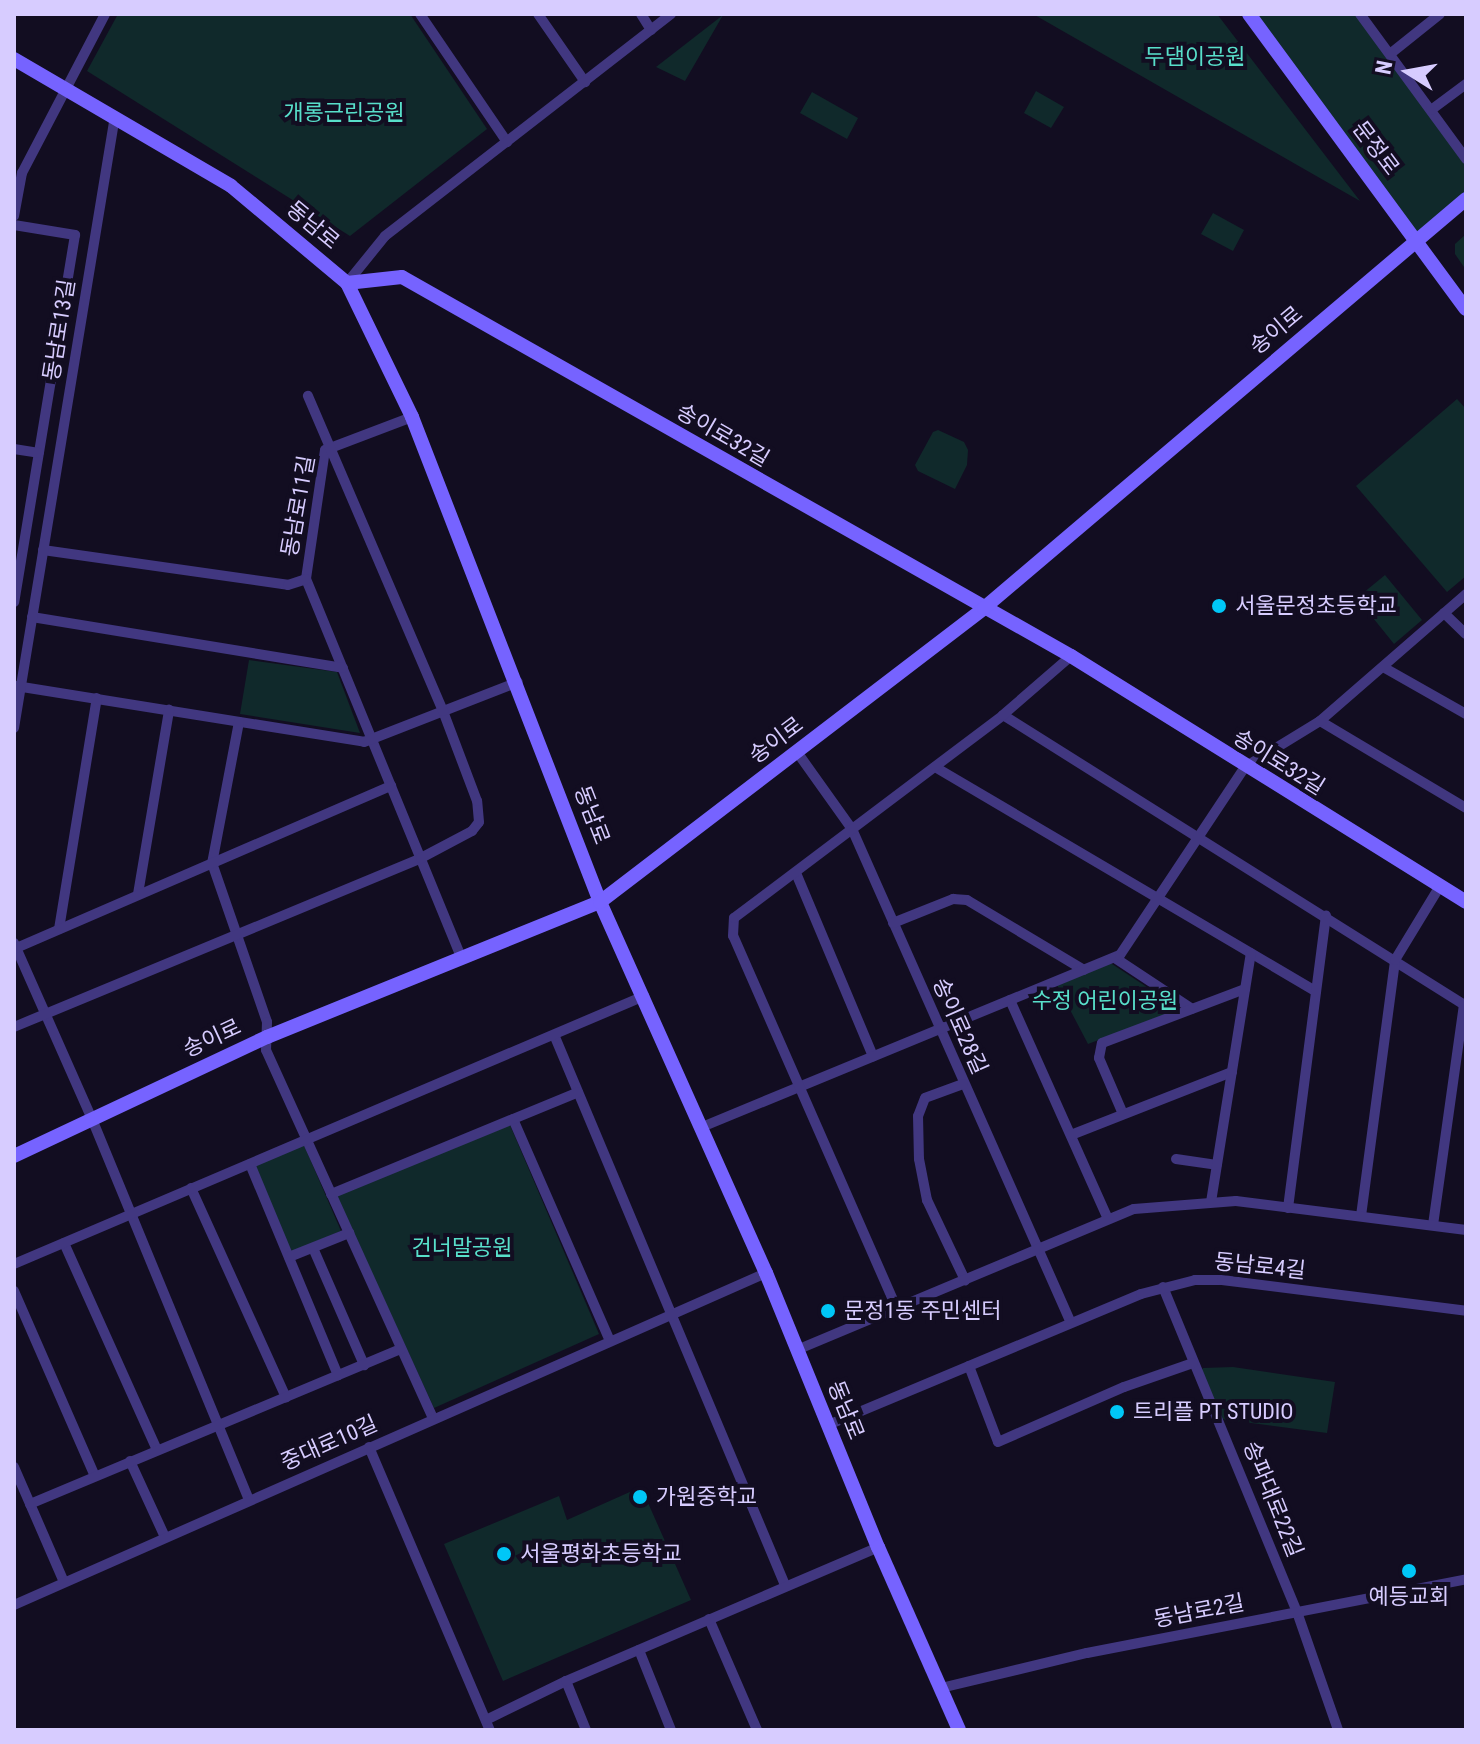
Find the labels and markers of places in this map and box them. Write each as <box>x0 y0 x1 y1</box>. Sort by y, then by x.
place label: 서울문정초등학교 <box>1235 593 1397 619</box>
marker: 서울문정초등학교 <box>1210 597 1228 615</box>
place label: 문정1동 주민센터 <box>844 1298 1002 1324</box>
marker: 문정1동 주민센터 <box>819 1302 837 1320</box>
place label: 트리플 PT STUDIO <box>1133 1399 1294 1425</box>
marker: 트리플 PT STUDIO <box>1108 1403 1126 1421</box>
place label: 가원중학교 <box>656 1484 757 1510</box>
marker: 가원중학교 <box>631 1488 649 1506</box>
place label: 서울평화초등학교 <box>520 1541 682 1567</box>
marker: 서울평화초등학교 <box>495 1545 513 1563</box>
marker: 예등교회 <box>1400 1562 1418 1580</box>
place label: 예등교회 <box>1369 1584 1449 1610</box>

